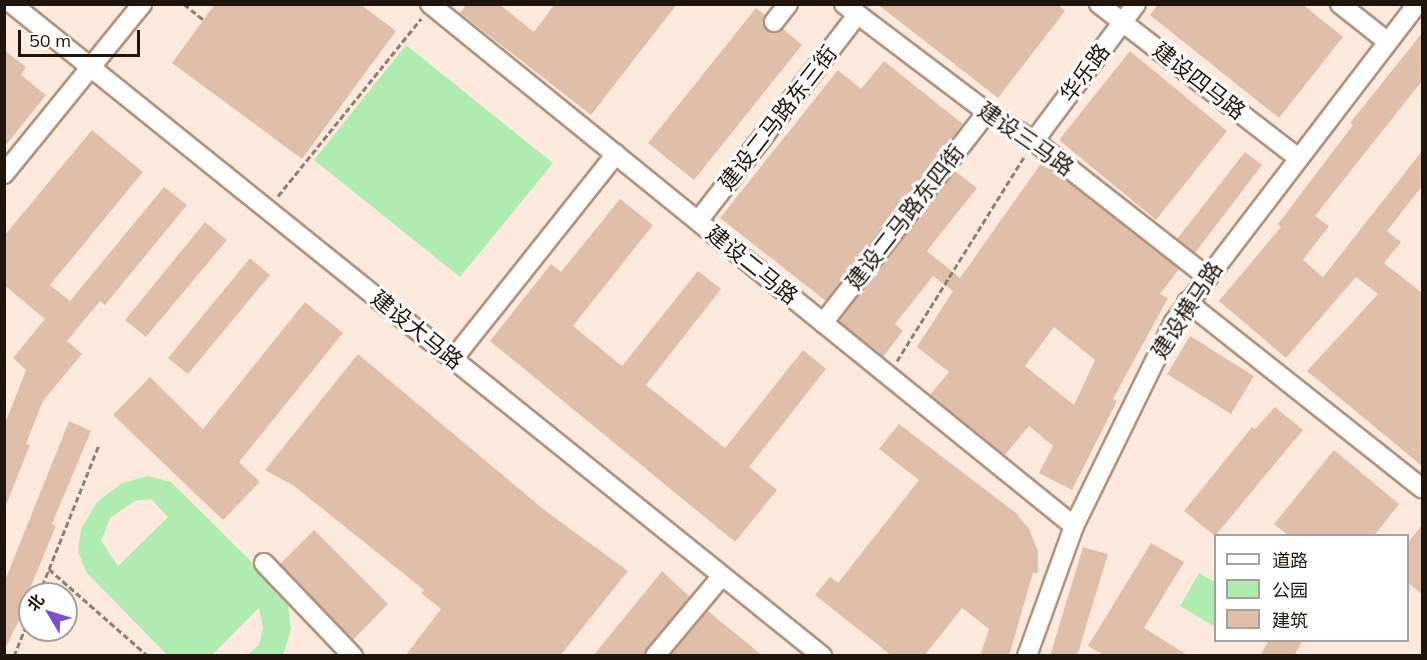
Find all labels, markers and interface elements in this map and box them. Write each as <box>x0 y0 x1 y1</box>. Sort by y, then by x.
scale bar <box>21 18 142 56</box>
text: 50 m <box>29 29 71 52</box>
street label: 建设四马路 <box>1148 37 1250 125</box>
street label: 华乐路 <box>1055 39 1115 107</box>
street label: 建设二马路东三街 <box>713 41 843 195</box>
street label: 建设三马路 <box>973 97 1079 181</box>
street label: 建设二马路东四街 <box>840 140 970 294</box>
street label: 建设二马路 <box>701 220 803 310</box>
street label: 建设横马路 <box>1146 257 1228 363</box>
street label: 建设大马路 <box>366 285 468 375</box>
legend <box>1214 534 1409 642</box>
text: 道路 <box>1272 549 1308 572</box>
text: 公园 <box>1272 579 1308 602</box>
north arrow <box>18 582 78 642</box>
text: 北 <box>23 590 48 615</box>
text: 建筑 <box>1272 609 1308 632</box>

